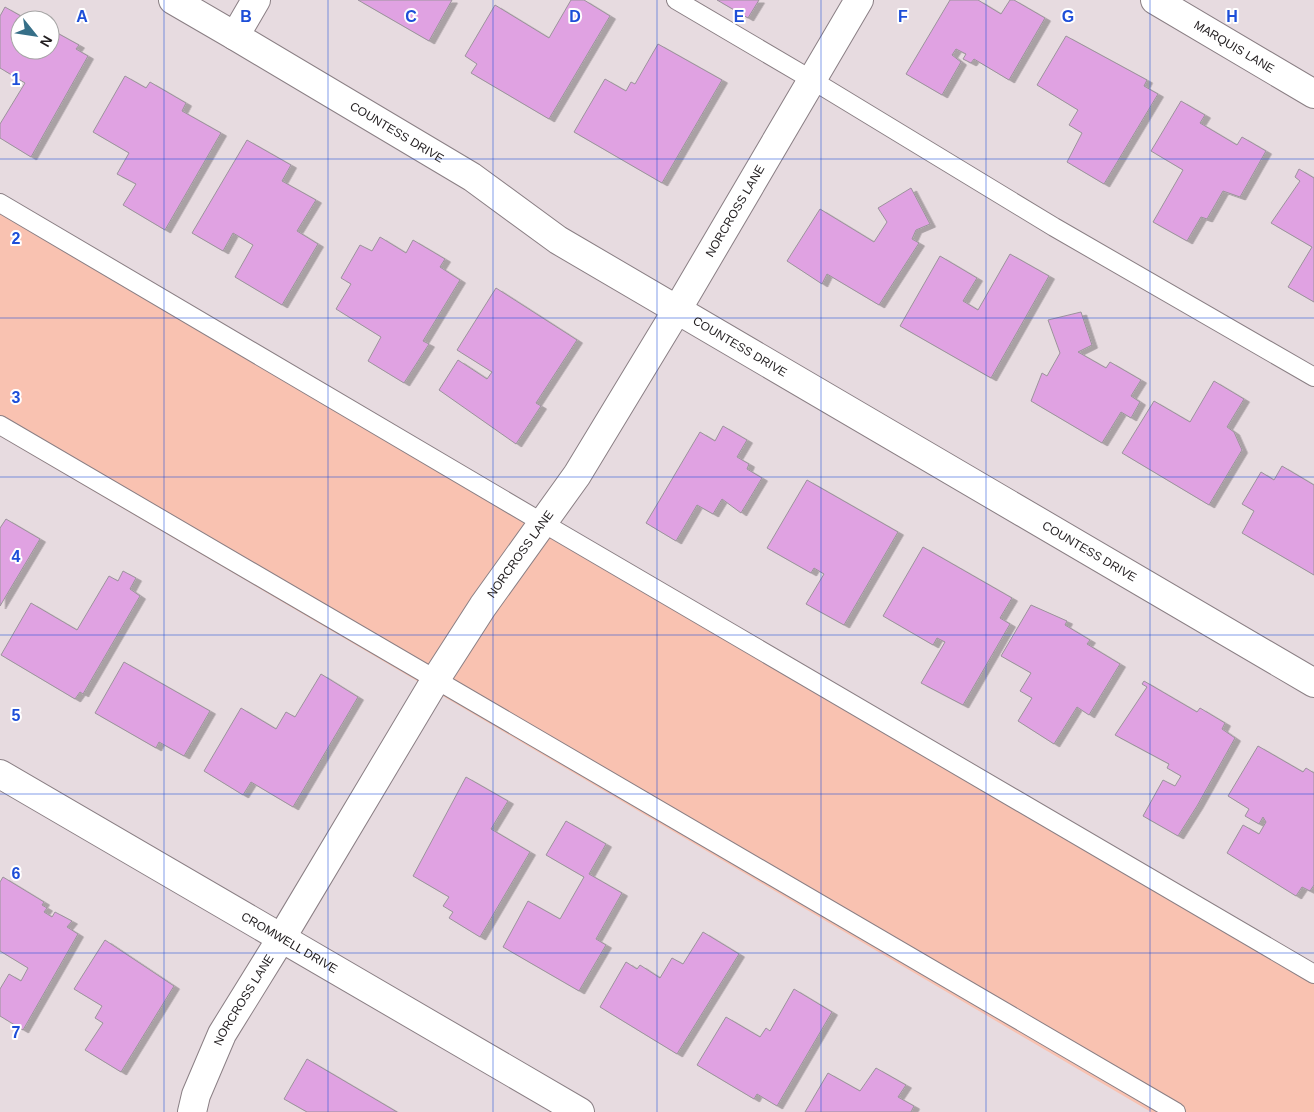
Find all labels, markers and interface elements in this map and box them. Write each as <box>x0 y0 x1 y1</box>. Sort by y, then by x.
text: A <box>76 8 88 25</box>
text: B <box>240 8 252 25</box>
text: C <box>405 8 417 25</box>
text: D <box>569 8 581 25</box>
text: E <box>734 8 745 25</box>
text: F <box>898 8 908 25</box>
text: G <box>1062 8 1074 25</box>
text: H <box>1226 8 1238 25</box>
north arrow <box>10 10 60 60</box>
street label: MARQUIS LANE <box>1192 18 1277 76</box>
text: N <box>37 33 56 50</box>
text: 1 <box>12 71 21 88</box>
street label: COUNTESS DRIVE <box>347 99 446 166</box>
street label: NORCROSS LANE <box>703 163 767 260</box>
text: 2 <box>12 230 21 247</box>
street label: COUNTESS DRIVE <box>690 314 790 380</box>
text: 3 <box>12 389 21 406</box>
street label: NORCROSS LANE <box>484 508 556 600</box>
street label: COUNTESS DRIVE <box>1040 518 1139 584</box>
text: 4 <box>12 548 21 565</box>
text: 5 <box>12 707 21 724</box>
text: 6 <box>12 865 21 882</box>
street label: CROMWELL DRIVE <box>239 909 340 976</box>
street label: NORCROSS LANE <box>211 952 277 1048</box>
text: 7 <box>12 1024 21 1041</box>

